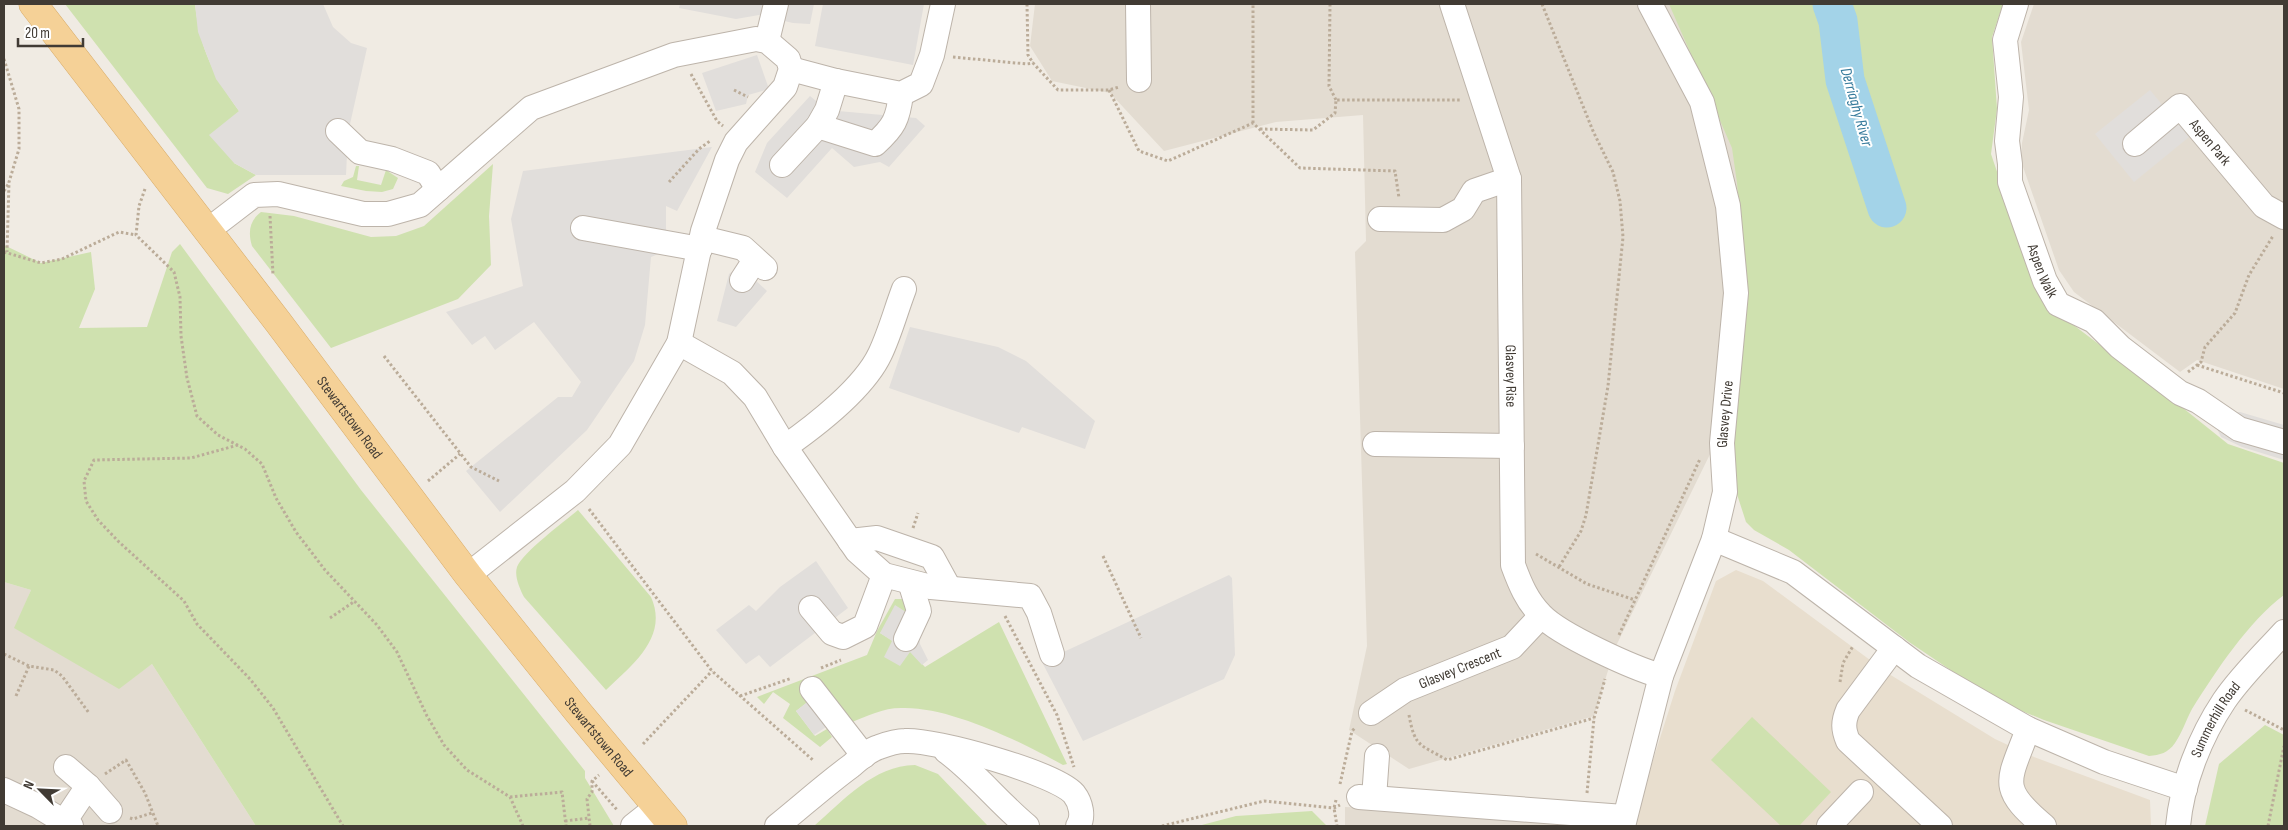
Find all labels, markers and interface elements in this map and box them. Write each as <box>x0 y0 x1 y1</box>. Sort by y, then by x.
scale bar <box>18 15 82 47</box>
text: 20 m <box>25 24 50 43</box>
water label: Derriaghy River <box>1836 66 1876 149</box>
street label: Aspen Park <box>2185 114 2235 169</box>
street label: Aspen Walk <box>2023 240 2062 302</box>
street label: Glasvey Rise <box>1501 345 1521 407</box>
street label: Stewartstown Road <box>313 373 387 463</box>
street label: Glasvey Drive <box>1712 380 1737 448</box>
street label: Glasvey Crescent <box>1416 643 1504 693</box>
street label: Summerhill Road <box>2186 678 2244 760</box>
street label: Stewartstown Road <box>560 693 638 781</box>
north arrow <box>15 765 65 815</box>
text: N <box>19 778 38 792</box>

